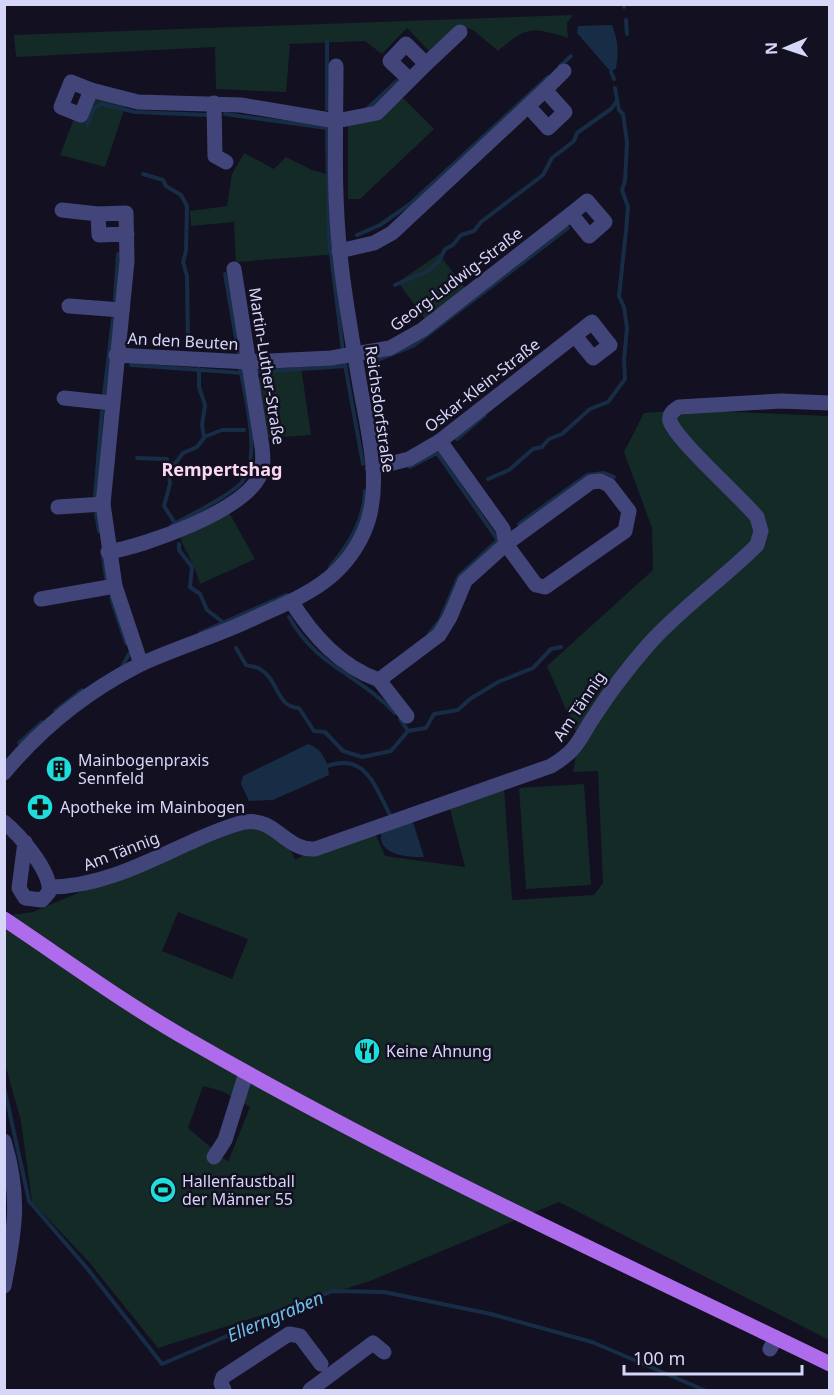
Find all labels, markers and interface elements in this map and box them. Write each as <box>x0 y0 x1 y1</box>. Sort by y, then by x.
north arrow <box>756 18 816 78</box>
text: N <box>760 42 782 55</box>
street label: Georg-Ludwig-Straße <box>385 222 527 336</box>
street label: Martin-Luther-Straße <box>244 286 290 446</box>
street label: An den Beuten <box>127 327 239 355</box>
street label: Oskar-Klein-Straße <box>420 333 544 437</box>
street label: Reichsdorfstraße <box>360 344 400 474</box>
district label: Rempertshag <box>162 457 282 481</box>
street label: Am Tännig <box>548 667 610 745</box>
place label: Mainbogenpraxis Sennfeld <box>78 749 209 789</box>
building icon: Mainbogenpraxis Sennfeld <box>44 754 74 784</box>
pharmacy icon: Apotheke im Mainbogen <box>25 792 55 822</box>
place label: Apotheke im Mainbogen <box>60 796 245 818</box>
street label: Am Tännig <box>80 826 162 876</box>
restaurant icon: Keine Ahnung <box>352 1036 382 1066</box>
place label: Keine Ahnung <box>386 1040 492 1062</box>
place label: Hallenfaustball der Männer 55 <box>182 1170 295 1210</box>
sports icon: Hallenfaustball der Männer 55 <box>148 1175 178 1205</box>
water label: Ellerngraben <box>223 1285 327 1347</box>
scale bar <box>624 1338 802 1376</box>
text: 100 m <box>633 1346 685 1370</box>

